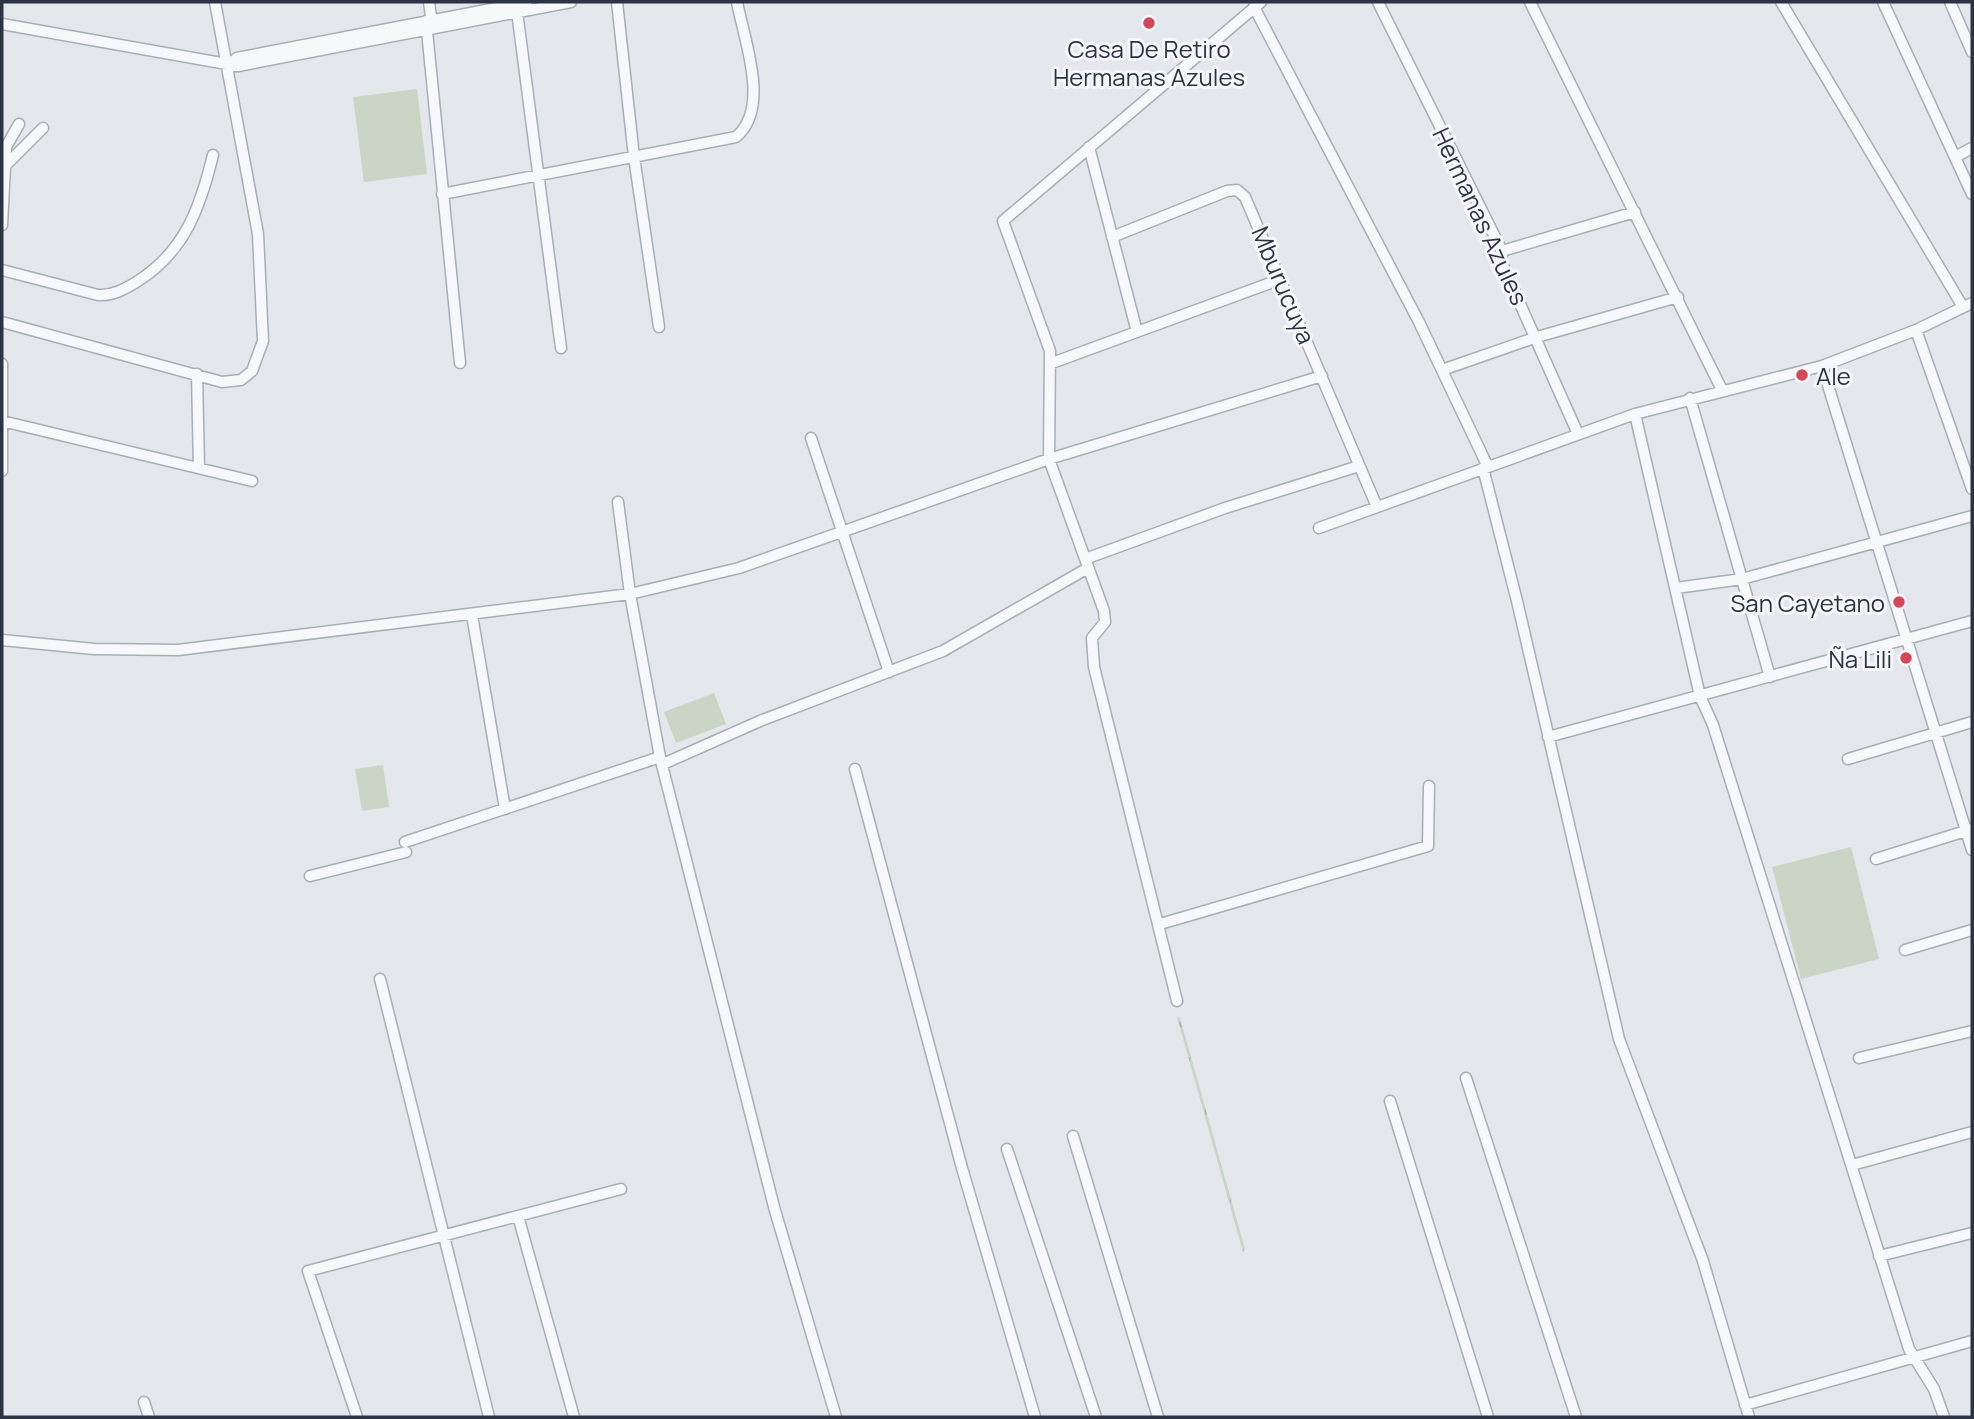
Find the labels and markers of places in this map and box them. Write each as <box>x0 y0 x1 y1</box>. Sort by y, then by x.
marker: Casa De Retiro Hermanas Azules <box>1141 15 1157 31</box>
place label: Casa De Retiro Hermanas Azules <box>1053 32 1245 93</box>
place label: Ale <box>1816 359 1851 392</box>
marker: Ale <box>1794 367 1810 383</box>
place label: San Cayetano <box>1731 586 1885 619</box>
marker: San Cayetano <box>1891 594 1907 610</box>
place label: Ña Lili <box>1828 642 1892 675</box>
marker: Ña Lili <box>1898 650 1914 666</box>

